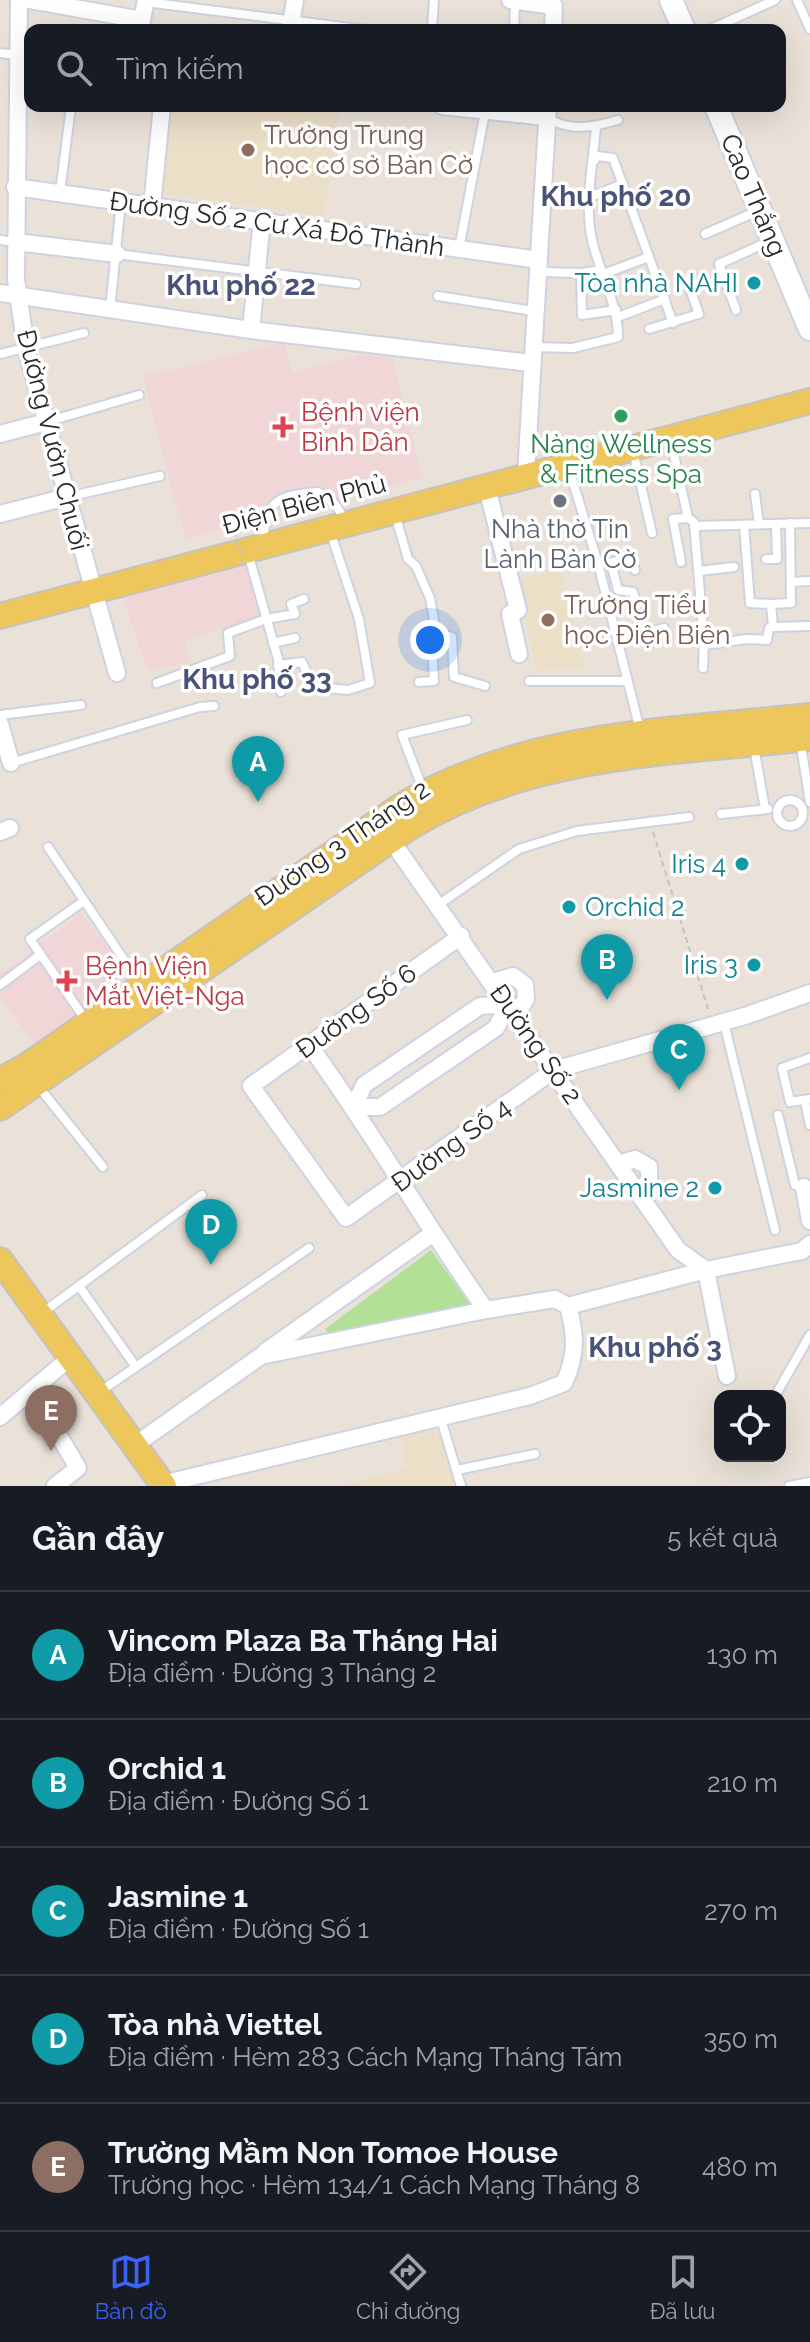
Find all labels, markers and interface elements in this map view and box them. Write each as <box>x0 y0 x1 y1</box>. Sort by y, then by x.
search box <box>24 24 786 112</box>
icon: search <box>52 46 96 90</box>
text: Tìm kiếm <box>116 51 244 86</box>
place label: Trường Trung học cơ sở Bàn Cờ <box>264 120 473 180</box>
street label: Cao Thắng <box>715 129 793 261</box>
marker: Trường Trung học cơ sở Bàn Cờ <box>239 141 257 159</box>
district label: Khu phố 20 <box>540 180 692 213</box>
street label: Ðường Số 2 Cư Xá Đô Thành <box>108 186 446 262</box>
place label: Tòa nhà NAHI <box>574 268 738 298</box>
district label: Khu phố 22 <box>166 269 316 302</box>
marker: Tòa nhà NAHI <box>745 274 763 292</box>
street label: Đường Vườn Chuối <box>11 326 95 554</box>
place label: Bệnh viện Bình Dân <box>301 397 420 457</box>
marker: Nàng Wellness & Fitness Spa <box>612 407 630 425</box>
marker: Bệnh viện Bình Dân <box>272 416 294 438</box>
place label: Nàng Wellness & Fitness Spa <box>530 429 712 489</box>
street label: Điện Biên Phủ <box>219 468 389 540</box>
marker: Nhà thờ Tin Lành Bàn Cờ <box>551 492 569 510</box>
place label: Nhà thờ Tin Lành Bàn Cờ <box>484 514 636 574</box>
place label: Trường Tiểu học Điện Biên <box>564 590 730 650</box>
marker: Trường Tiểu học Điện Biên <box>539 611 557 629</box>
your location <box>410 620 450 660</box>
district label: Khu phố 33 <box>182 663 332 696</box>
pin: A <box>232 736 284 802</box>
street label: Đường 3 Tháng 2 <box>249 774 435 912</box>
place label: Iris 4 <box>671 849 726 879</box>
marker: Iris 4 <box>733 855 751 873</box>
place label: Orchid 2 <box>585 892 685 922</box>
marker: Orchid 2 <box>560 898 578 916</box>
pin: B <box>581 934 633 1000</box>
place label: Iris 3 <box>684 950 738 980</box>
place label: Bệnh Viện Mắt Việt-Nga <box>85 951 245 1011</box>
marker: Iris 3 <box>745 956 763 974</box>
street label: Đường Số 6 <box>290 957 422 1065</box>
marker: Bệnh Viện Mắt Việt-Nga <box>56 970 78 992</box>
street label: Đường Số 2 <box>484 978 588 1110</box>
pin: C <box>653 1024 705 1090</box>
street label: Đường Số 4 <box>386 1092 516 1198</box>
place label: Jasmine 2 <box>580 1173 699 1203</box>
marker: Jasmine 2 <box>706 1179 724 1197</box>
pin: D <box>185 1199 237 1265</box>
district label: Khu phố 3 <box>588 1331 722 1364</box>
pin: E <box>25 1385 77 1451</box>
map controls <box>714 1390 786 1462</box>
button: locate <box>714 1390 786 1462</box>
text: Gần đây <box>32 1518 164 1558</box>
text: 5 kết quả <box>667 1523 778 1553</box>
text: Vincom Plaza Ba Tháng Hai <box>108 1623 498 1658</box>
text: A <box>49 1640 67 1670</box>
text: 130 m <box>707 1640 778 1670</box>
text: Địa điểm · Đường 3 Tháng 2 <box>108 1658 436 1688</box>
text: Orchid 1 <box>108 1751 226 1786</box>
text: B <box>49 1768 67 1798</box>
text: 210 m <box>707 1768 778 1798</box>
text: Địa điểm · Đường Số 1 <box>108 1786 369 1816</box>
text: Jasmine 1 <box>108 1879 248 1914</box>
text: C <box>49 1896 67 1926</box>
text: 270 m <box>704 1896 778 1926</box>
text: Địa điểm · Đường Số 1 <box>108 1914 369 1944</box>
text: Tòa nhà Viettel <box>108 2007 322 2042</box>
text: D <box>49 2024 67 2054</box>
text: 350 m <box>704 2024 778 2054</box>
text: Địa điểm · Hẻm 283 Cách Mạng Tháng Tám <box>108 2042 622 2072</box>
text: Trường Mầm Non Tomoe House <box>108 2135 558 2170</box>
text: E <box>50 2152 66 2182</box>
text: 480 m <box>702 2152 778 2182</box>
text: Trường học · Hẻm 134/1 Cách Mạng Tháng 8 <box>108 2170 640 2200</box>
tab: Bản đồ <box>95 2250 167 2324</box>
tab: Chỉ đường <box>356 2250 460 2324</box>
tab: Đã lưu <box>650 2250 715 2324</box>

